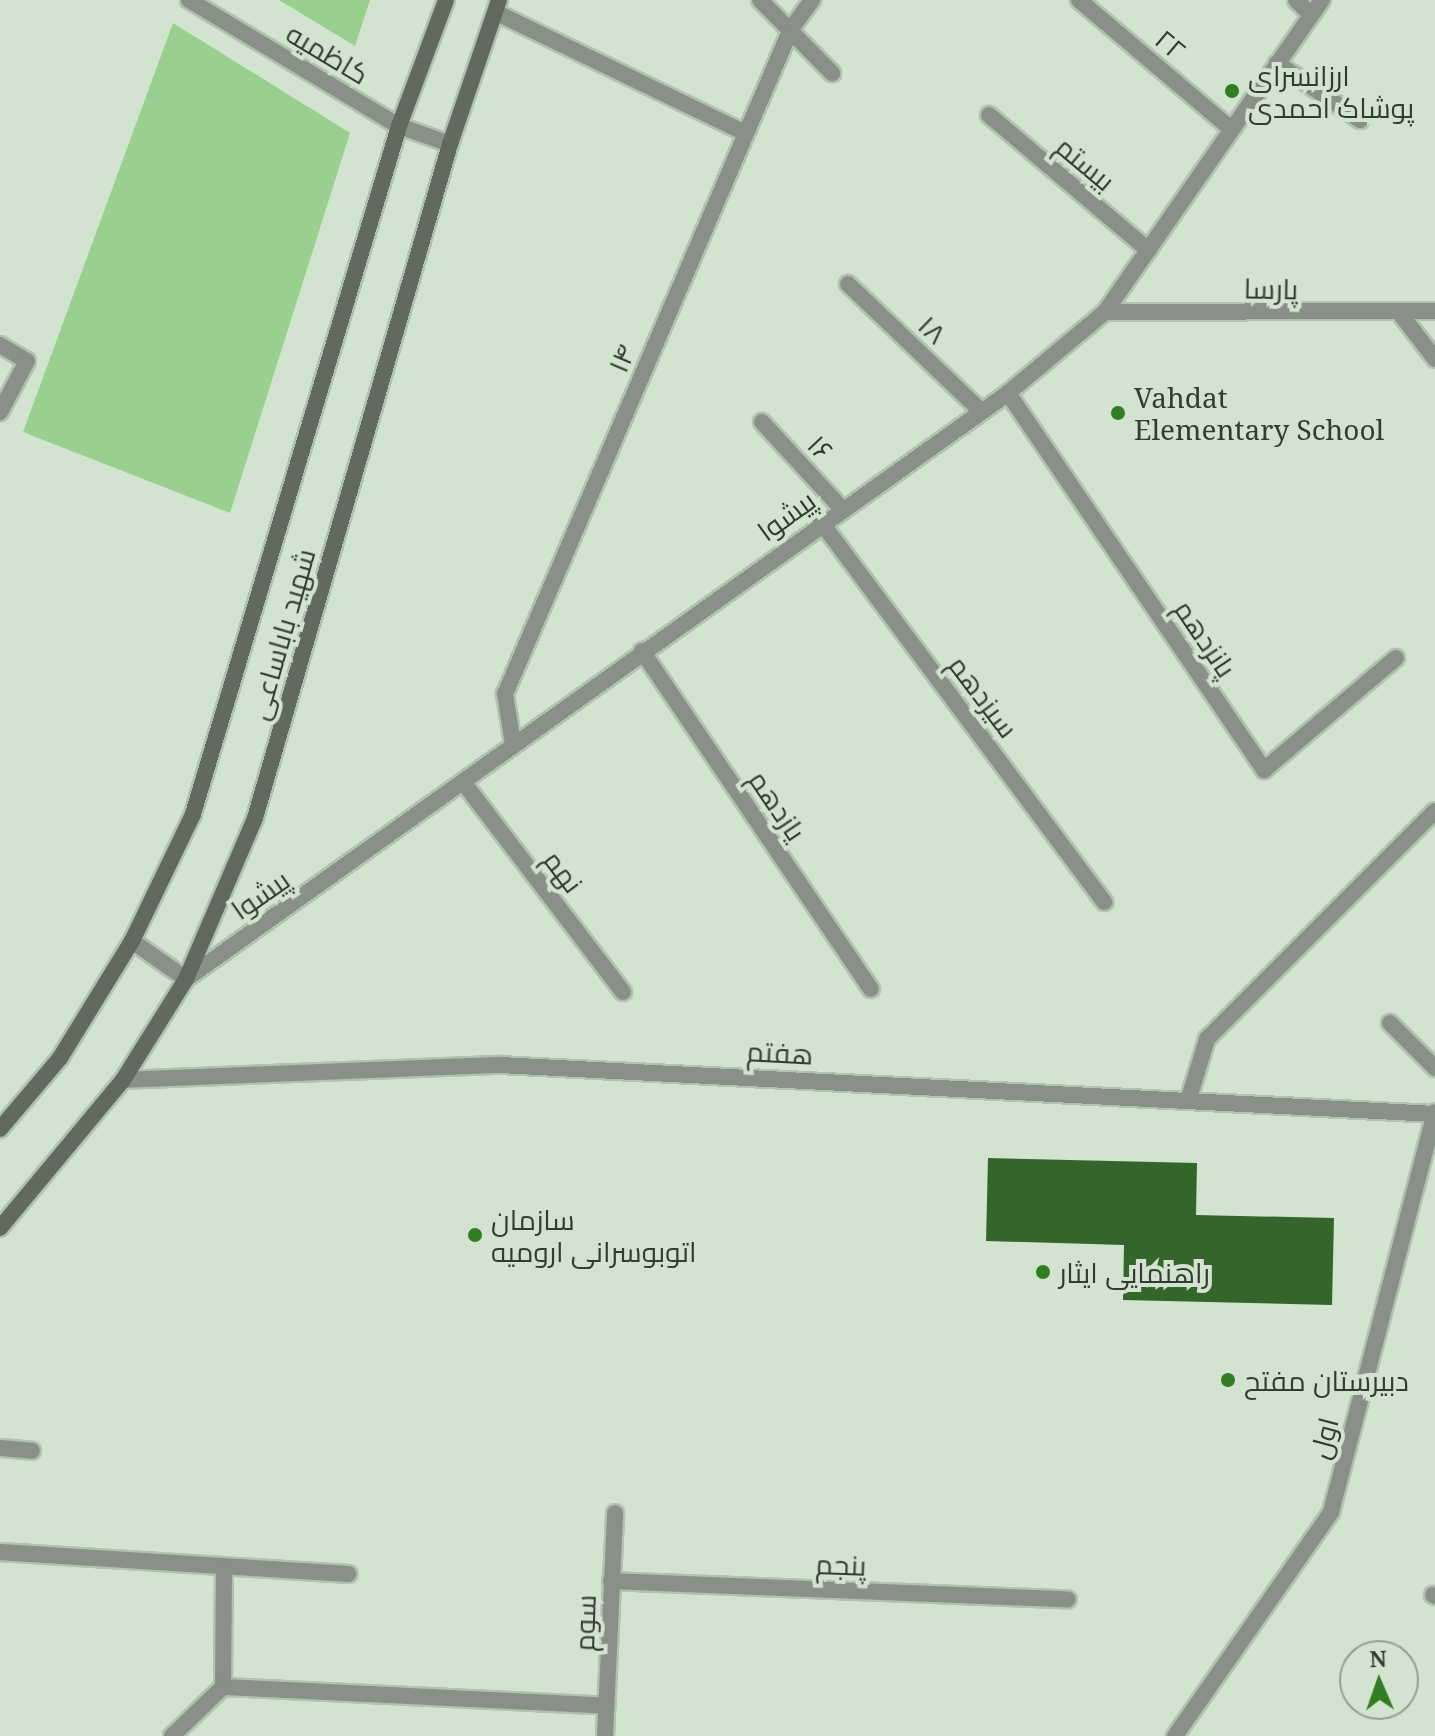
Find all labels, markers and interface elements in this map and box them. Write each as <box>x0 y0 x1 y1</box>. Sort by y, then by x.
street label: کاظمیه <box>281 15 375 91</box>
street label: ۲۲ <box>1149 22 1193 66</box>
place label: ارزانسرای پوشاک احمدی <box>1248 58 1414 124</box>
marker: ارزانسرای پوشاک احمدی <box>1223 82 1241 100</box>
street label: بیستم <box>1050 129 1122 197</box>
street label: پارسا <box>1243 271 1299 305</box>
street label: ۱۸ <box>912 308 954 350</box>
street label: ۱۴ <box>600 339 642 377</box>
place label: Vahdat Elementary School <box>1134 380 1384 446</box>
marker: Vahdat Elementary School <box>1109 404 1127 422</box>
street label: ۱۶ <box>801 427 841 467</box>
street label: پیشوا <box>750 483 822 547</box>
street label: شهید باباساعی <box>241 545 321 723</box>
street label: پانزدهم <box>1168 593 1244 683</box>
street label: سیزدهم <box>942 648 1026 744</box>
street label: یازدهم <box>742 764 814 846</box>
street label: نهم <box>537 843 591 899</box>
street label: پیشوا <box>224 862 296 926</box>
street label: هفتم <box>746 1033 814 1071</box>
place label: سازمان اتوبوسرانی ارومیه <box>491 1202 697 1268</box>
marker: سازمان اتوبوسرانی ارومیه <box>466 1226 484 1244</box>
place label: راهنمایی ایثار <box>1059 1255 1210 1289</box>
marker: راهنمایی ایثار <box>1034 1263 1052 1281</box>
place label: دبیرستان مفتح <box>1244 1363 1409 1397</box>
marker: دبیرستان مفتح <box>1219 1371 1237 1389</box>
street label: اول <box>1301 1414 1345 1462</box>
street label: پنجم <box>815 1546 867 1582</box>
street label: سوم <box>566 1594 602 1652</box>
north arrow <box>1339 1640 1419 1720</box>
text: N <box>1369 1643 1387 1673</box>

